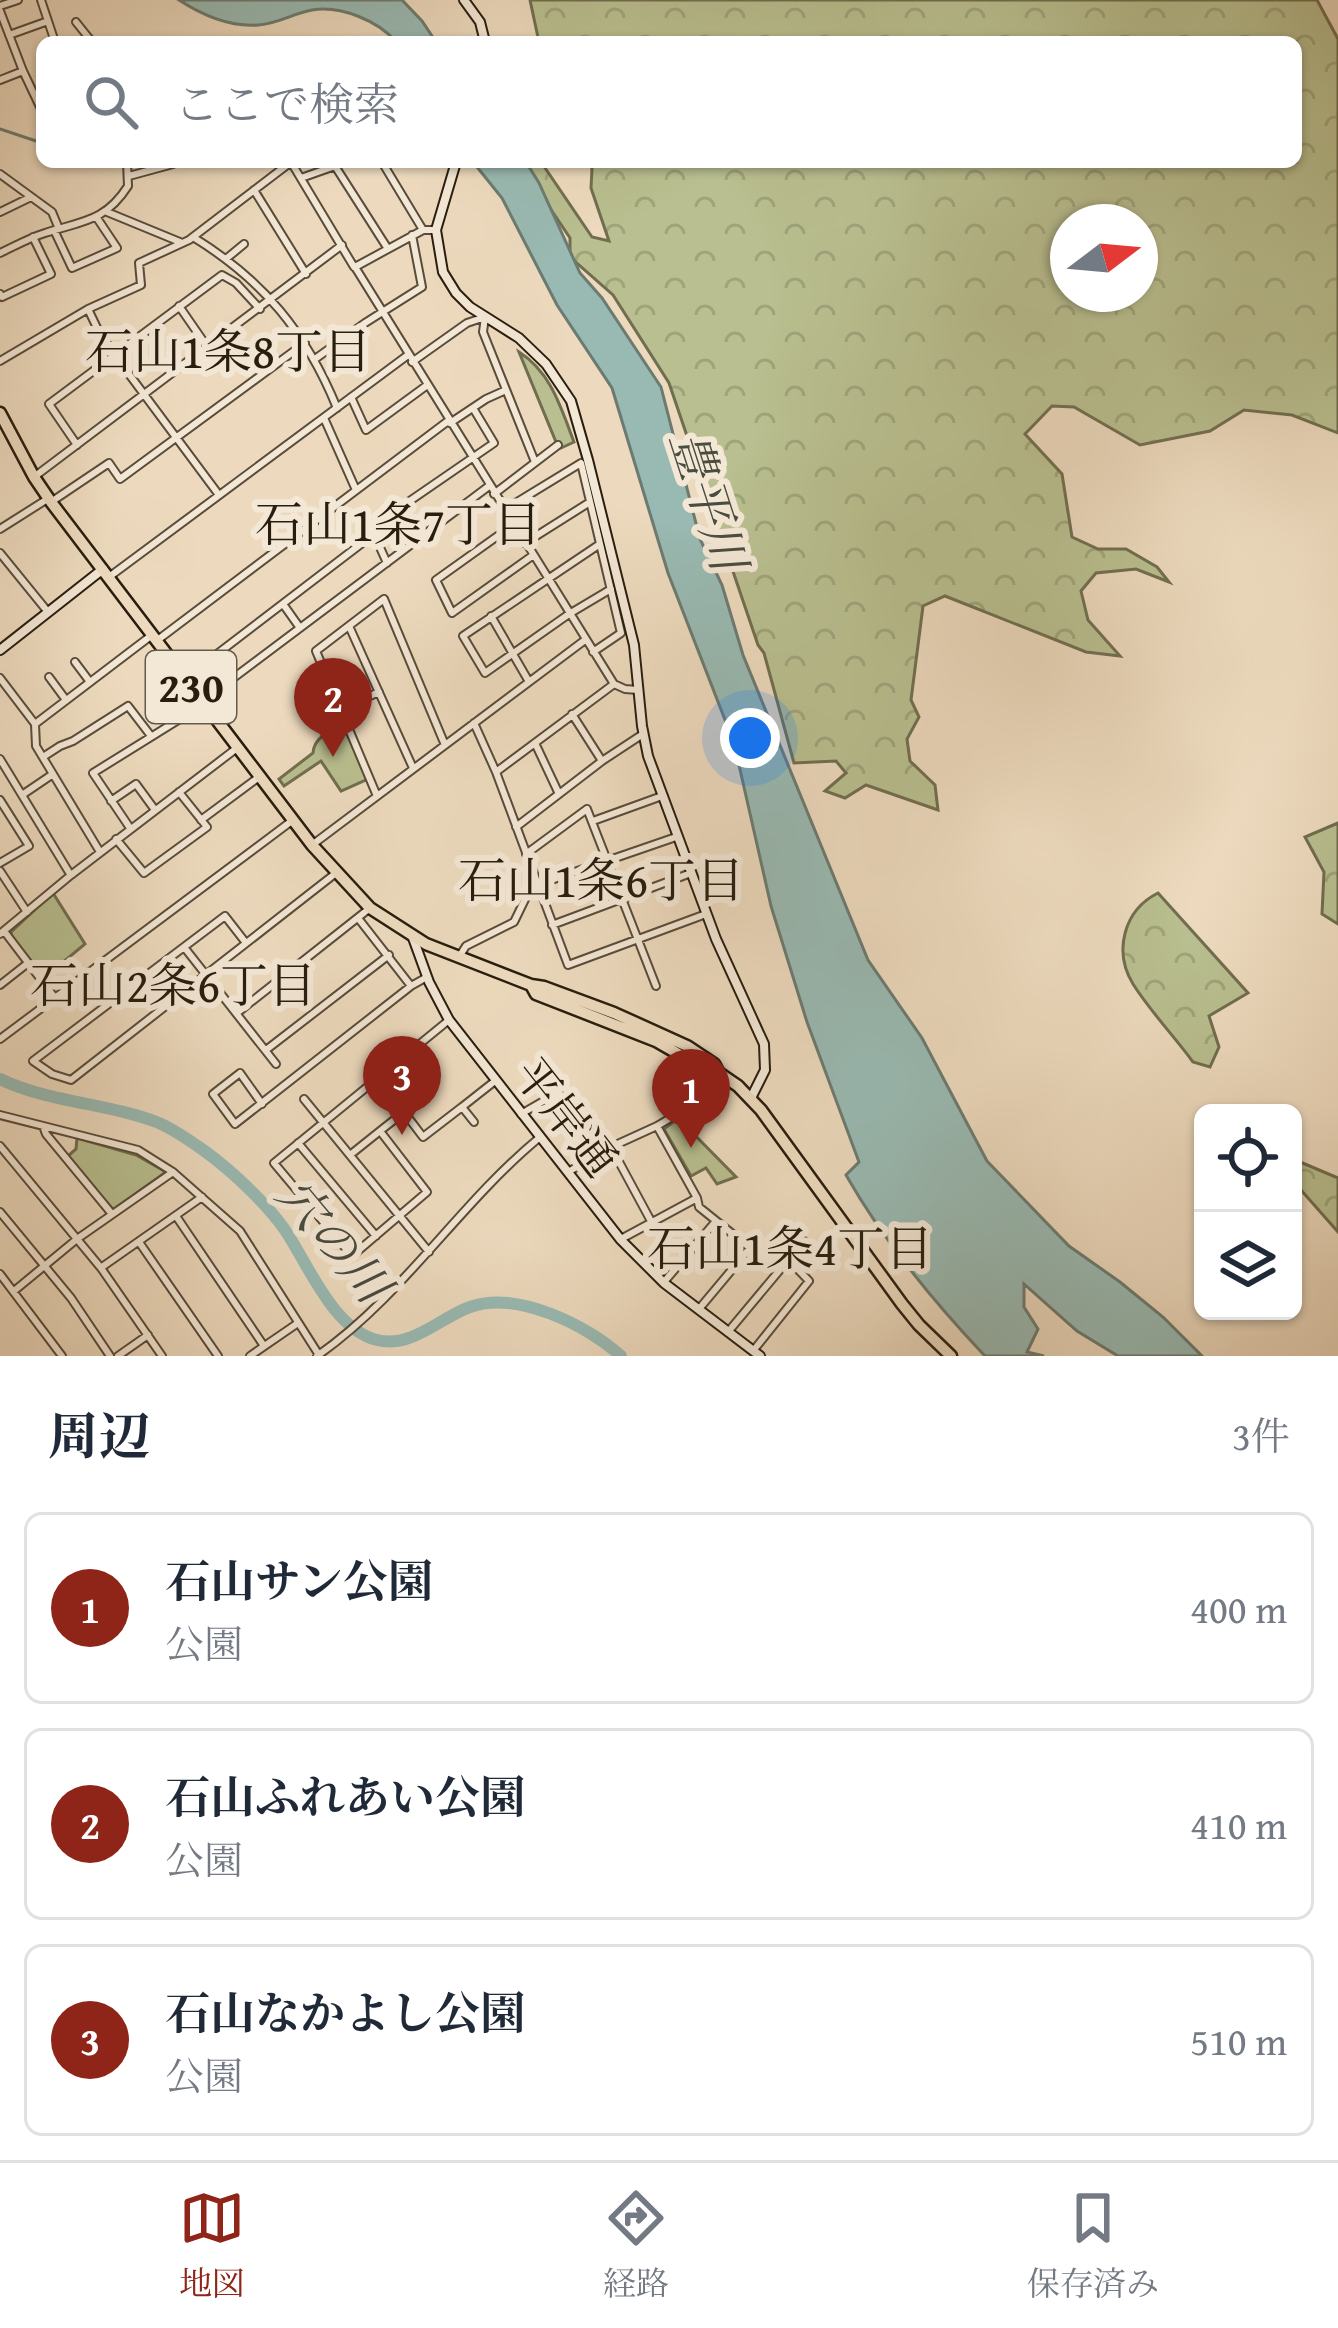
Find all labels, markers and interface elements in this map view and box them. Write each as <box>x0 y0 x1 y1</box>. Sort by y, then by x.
search box <box>36 36 1302 168</box>
icon: search <box>78 69 144 135</box>
text: ここで検索 <box>174 71 399 136</box>
north arrow <box>1050 204 1158 312</box>
district label: 石山1条8丁目 <box>85 315 371 386</box>
water label: 豊平川 <box>653 420 767 584</box>
district label: 石山1条7丁目 <box>255 488 541 559</box>
road number: 230 <box>146 651 236 723</box>
pin: 2 <box>294 658 372 757</box>
your location <box>720 708 780 768</box>
district label: 石山1条6丁目 <box>458 844 744 915</box>
district label: 石山2条6丁目 <box>30 949 316 1020</box>
pin: 3 <box>363 1036 441 1135</box>
street label: 平岸通 <box>499 1043 634 1190</box>
pin: 1 <box>652 1049 730 1148</box>
map controls <box>1194 1104 1302 1320</box>
button: locate <box>1194 1104 1302 1212</box>
water label: 穴の川 <box>261 1162 411 1321</box>
district label: 石山1条4丁目 <box>647 1212 933 1283</box>
button: layers <box>1194 1212 1302 1320</box>
text: 周辺 <box>48 1398 150 1473</box>
text: 3件 <box>1232 1407 1290 1464</box>
text: 石山サン公園 <box>165 1548 433 1613</box>
text: 1 <box>80 1580 100 1637</box>
text: 400 m <box>1190 1580 1287 1637</box>
text: 公園 <box>165 1615 243 1672</box>
text: 石山ふれあい公園 <box>165 1764 525 1829</box>
text: 2 <box>80 1796 100 1853</box>
text: 410 m <box>1190 1796 1287 1853</box>
text: 公園 <box>165 1831 243 1888</box>
text: 石山なかよし公園 <box>165 1980 525 2045</box>
text: 3 <box>80 2012 100 2069</box>
text: 510 m <box>1190 2012 1287 2069</box>
text: 公園 <box>165 2047 243 2104</box>
tab: 地図 <box>179 2185 245 2307</box>
tab: 経路 <box>603 2185 669 2307</box>
tab: 保存済み <box>1027 2185 1159 2307</box>

